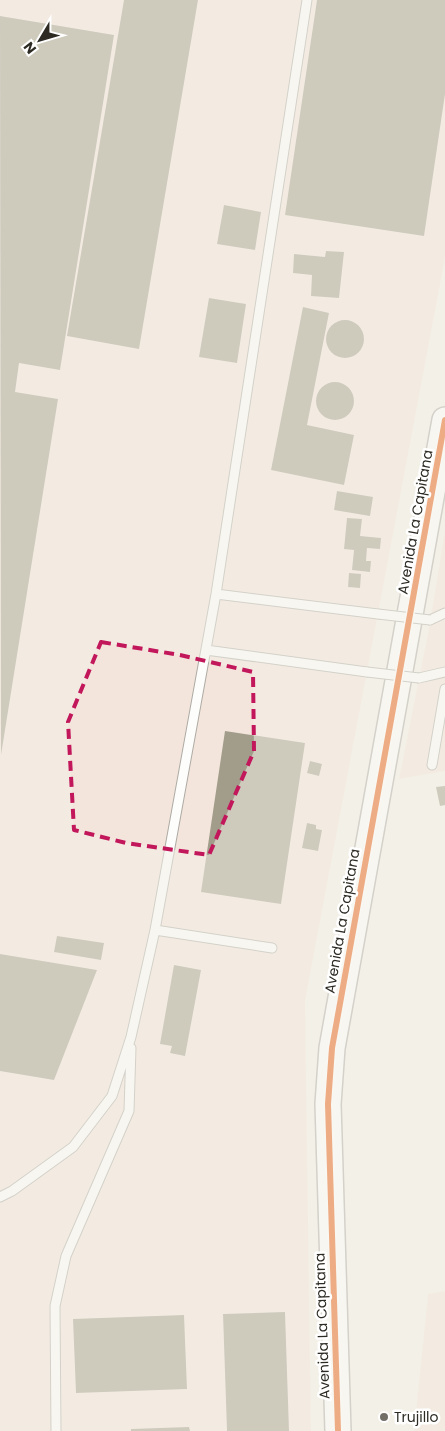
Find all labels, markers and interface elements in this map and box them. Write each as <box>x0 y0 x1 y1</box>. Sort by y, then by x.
north arrow <box>15 15 65 65</box>
text: N <box>19 38 41 58</box>
street label: Avenida La Capitana <box>392 448 438 596</box>
street label: Avenida La Capitana <box>319 847 365 995</box>
street label: Avenida La Capitana <box>309 1252 335 1400</box>
place label: Trujillo <box>394 1407 439 1427</box>
marker: Trujillo <box>378 1411 390 1423</box>

